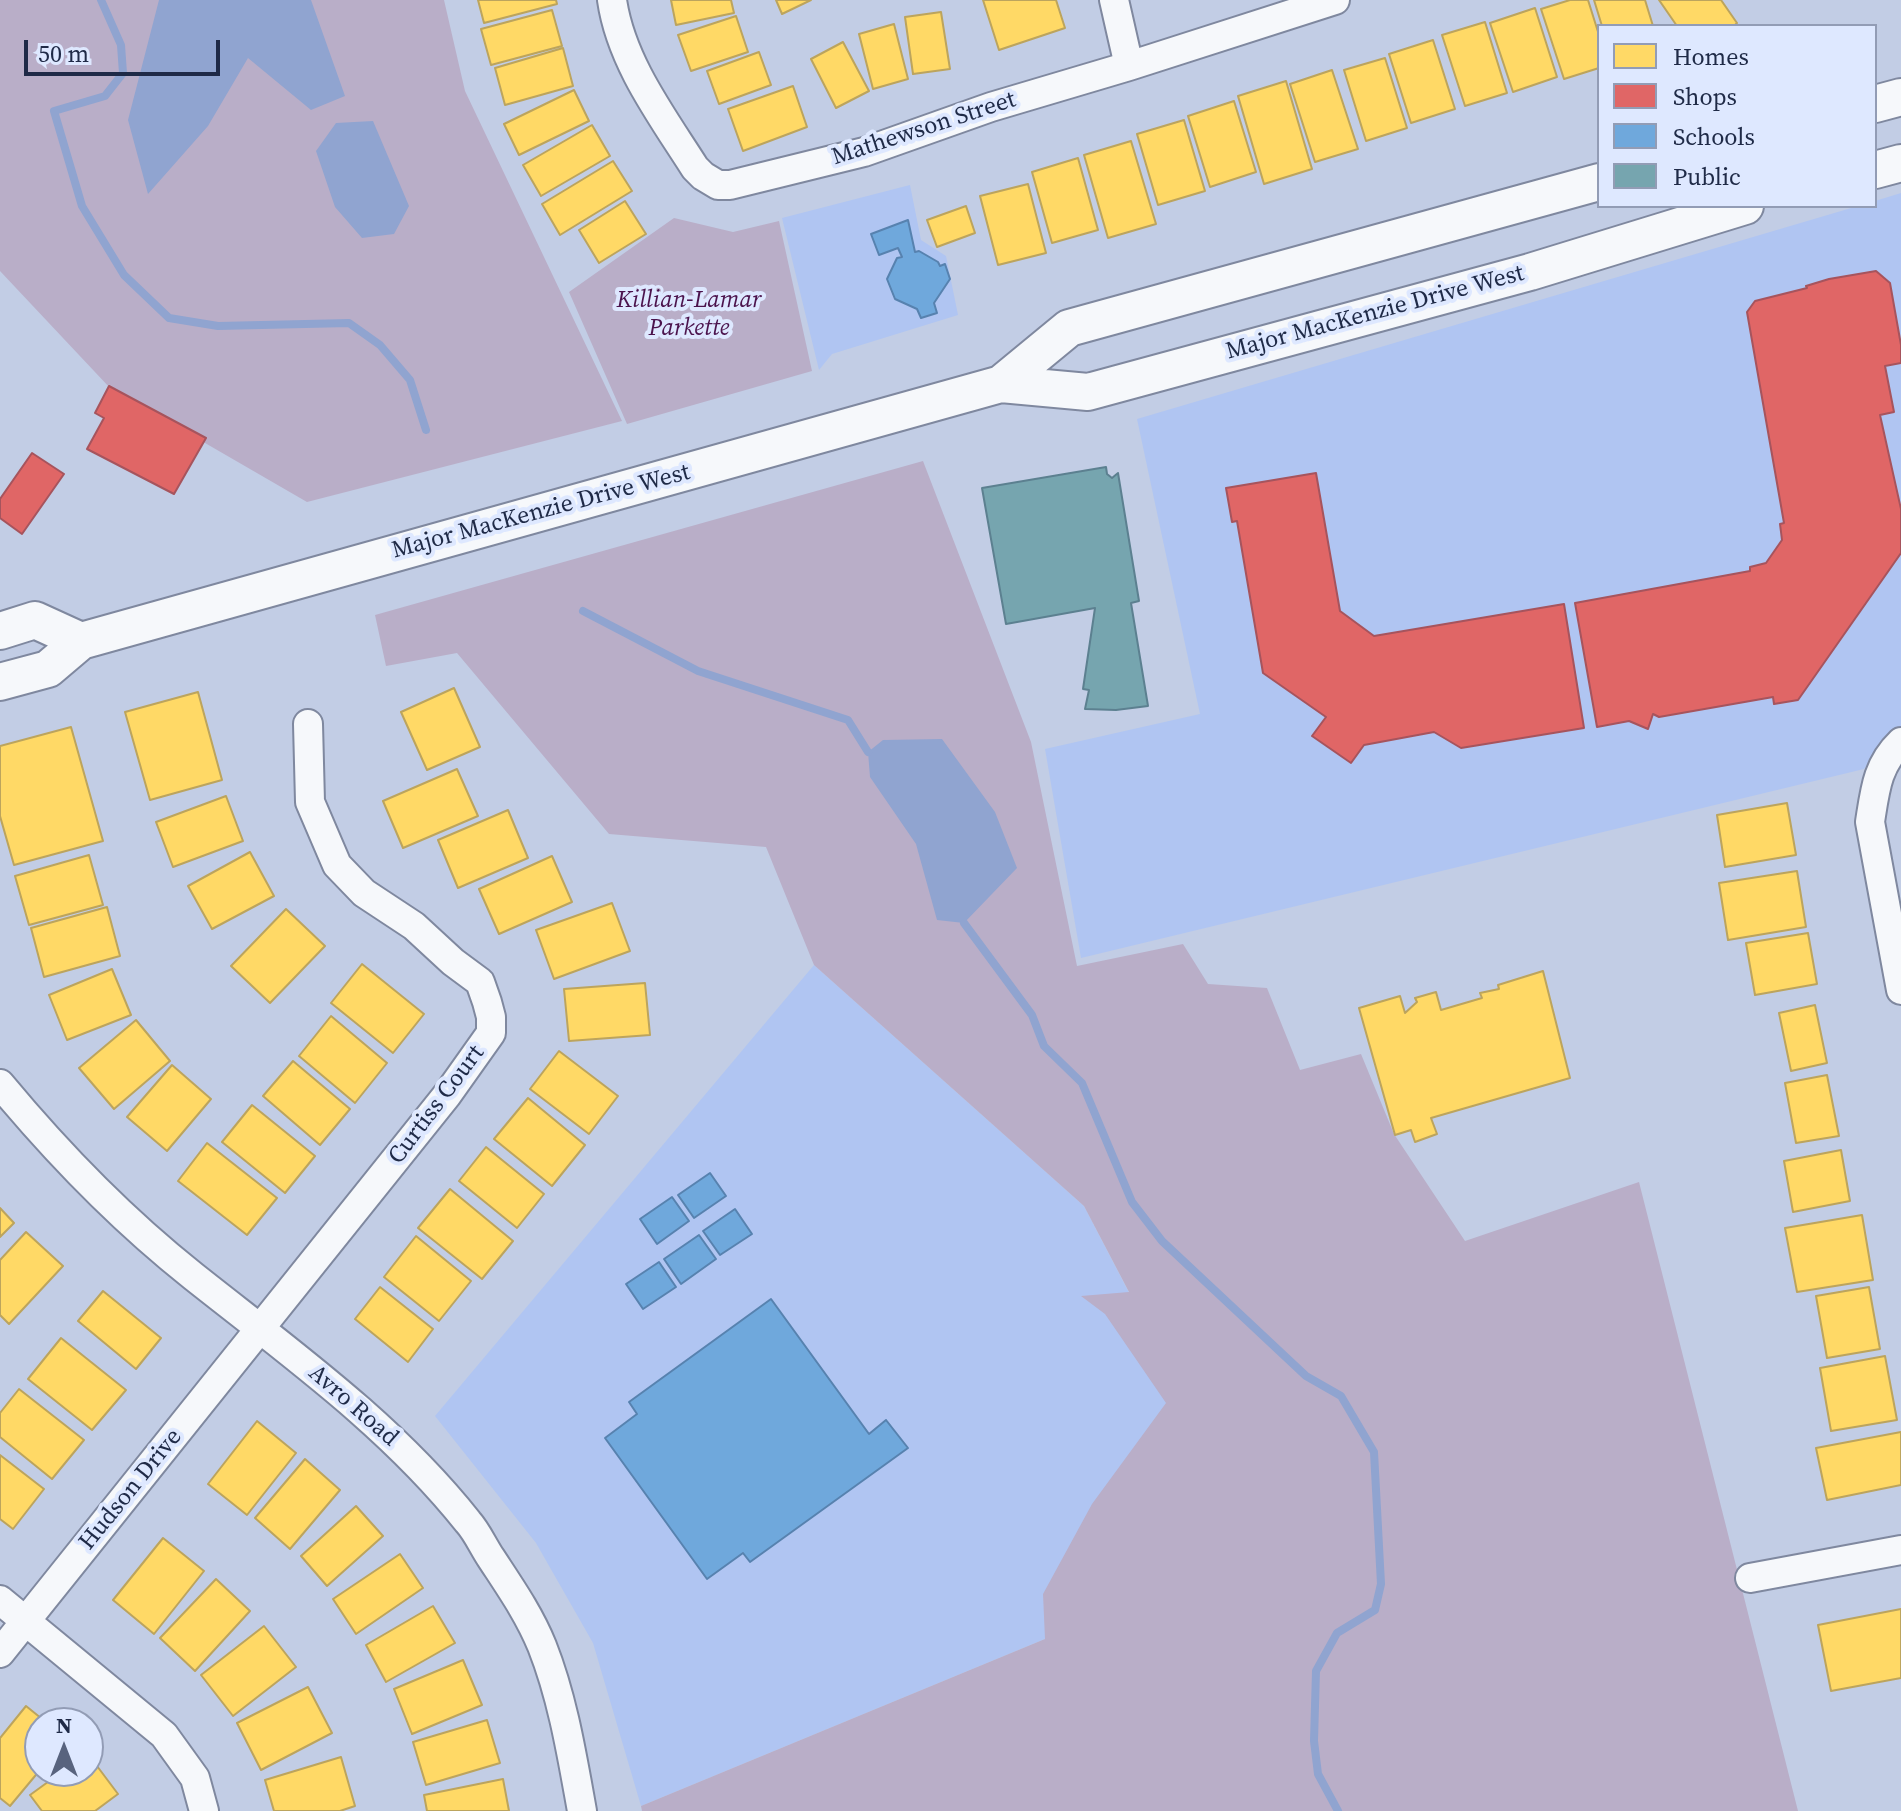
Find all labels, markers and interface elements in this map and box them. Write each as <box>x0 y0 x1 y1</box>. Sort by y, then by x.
scale bar <box>28 24 224 74</box>
legend <box>1597 24 1877 208</box>
text: 50 m <box>38 37 89 70</box>
text: Homes <box>1673 40 1749 73</box>
text: Shops <box>1673 80 1737 113</box>
street label: Mathewson Street <box>828 86 1020 172</box>
text: Schools <box>1673 120 1755 153</box>
text: Public <box>1673 160 1741 193</box>
street label: Major MacKenzie Drive West <box>1223 259 1527 367</box>
park label: Killian-Lamar Parkette <box>616 287 762 343</box>
street label: Major MacKenzie Drive West <box>389 458 693 566</box>
street label: Curtiss Court <box>383 1040 491 1170</box>
street label: Avro Road <box>302 1359 404 1453</box>
street label: Hudson Drive <box>73 1424 189 1556</box>
north arrow <box>24 1707 104 1787</box>
text: N <box>56 1710 72 1740</box>

